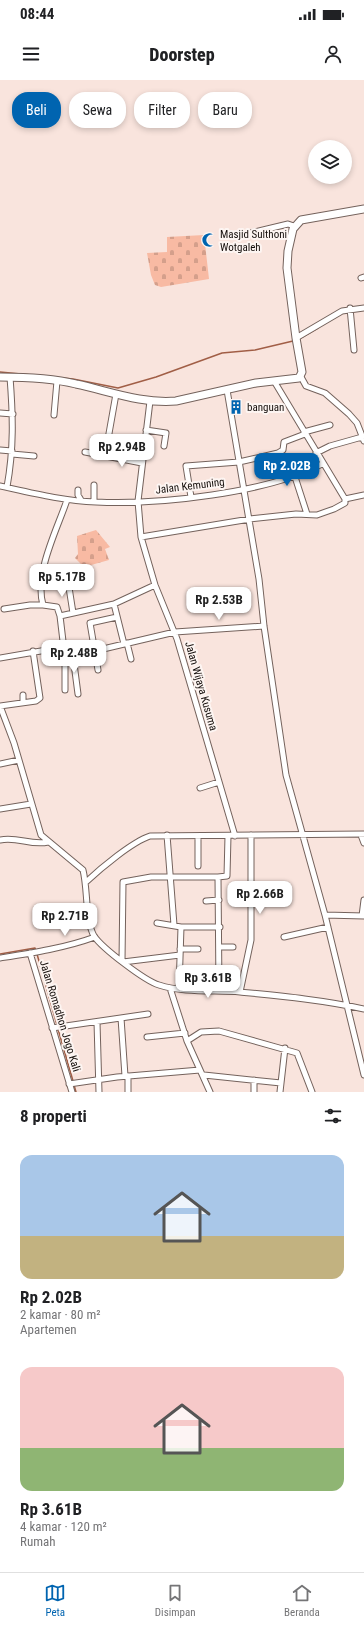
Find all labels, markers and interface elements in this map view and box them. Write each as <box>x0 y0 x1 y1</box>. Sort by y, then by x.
text: 08:44 <box>20 5 54 23</box>
icon: menu <box>20 43 42 65</box>
icon: person <box>322 43 344 65</box>
text: Doorstep <box>149 44 215 65</box>
chip: Beli <box>12 92 61 128</box>
chip: Sewa <box>69 92 126 128</box>
chip: Filter <box>134 92 190 128</box>
chip: Baru <box>198 92 252 128</box>
map controls <box>308 140 352 184</box>
button: layers <box>308 140 352 184</box>
place label: Masjid Sulthoni Wotgaleh <box>220 228 287 254</box>
mosque icon: Masjid Sulthoni Wotgaleh <box>201 232 217 248</box>
building icon: banguan <box>228 399 244 415</box>
place label: banguan <box>247 401 284 414</box>
pin: Rp 2.94B <box>81 434 163 468</box>
text: Rp 2.94B <box>98 439 146 454</box>
pin: Rp 2.02B <box>246 453 328 487</box>
text: Rp 2.02B <box>263 458 311 473</box>
street label: Jalan Kemuning <box>155 475 225 497</box>
pin: Rp 5.17B <box>21 564 103 598</box>
text: Rp 5.17B <box>38 569 86 584</box>
pin: Rp 2.53B <box>178 587 260 621</box>
text: Rp 2.53B <box>195 592 243 607</box>
pin: Rp 2.48B <box>33 640 115 674</box>
street label: Jalan Wijaya Kusuma <box>182 640 220 732</box>
text: Rp 2.48B <box>50 645 98 660</box>
pin: Rp 2.66B <box>219 881 301 915</box>
text: Rp 2.66B <box>236 886 284 901</box>
pin: Rp 2.71B <box>24 903 106 937</box>
text: Rp 2.71B <box>41 908 89 923</box>
street label: Jalan Romadhon Jogo Kali <box>37 959 83 1073</box>
pin: Rp 3.61B <box>167 965 249 999</box>
text: Rp 3.61B <box>184 970 232 985</box>
icon: filters <box>322 1105 344 1127</box>
text: 8 properti <box>20 1106 87 1126</box>
icon: home <box>146 1181 218 1253</box>
text: Rp 2.02B <box>20 1287 82 1307</box>
text: 2 kamar · 80 m² <box>20 1307 101 1322</box>
text: Apartemen <box>20 1322 77 1337</box>
icon: home <box>146 1393 218 1465</box>
text: Rp 3.61B <box>20 1499 82 1519</box>
text: 4 kamar · 120 m² <box>20 1519 107 1534</box>
text: Rumah <box>20 1534 55 1549</box>
tab: Peta <box>44 1582 66 1619</box>
tab: Disimpan <box>155 1582 196 1619</box>
tab: Beranda <box>284 1582 320 1619</box>

